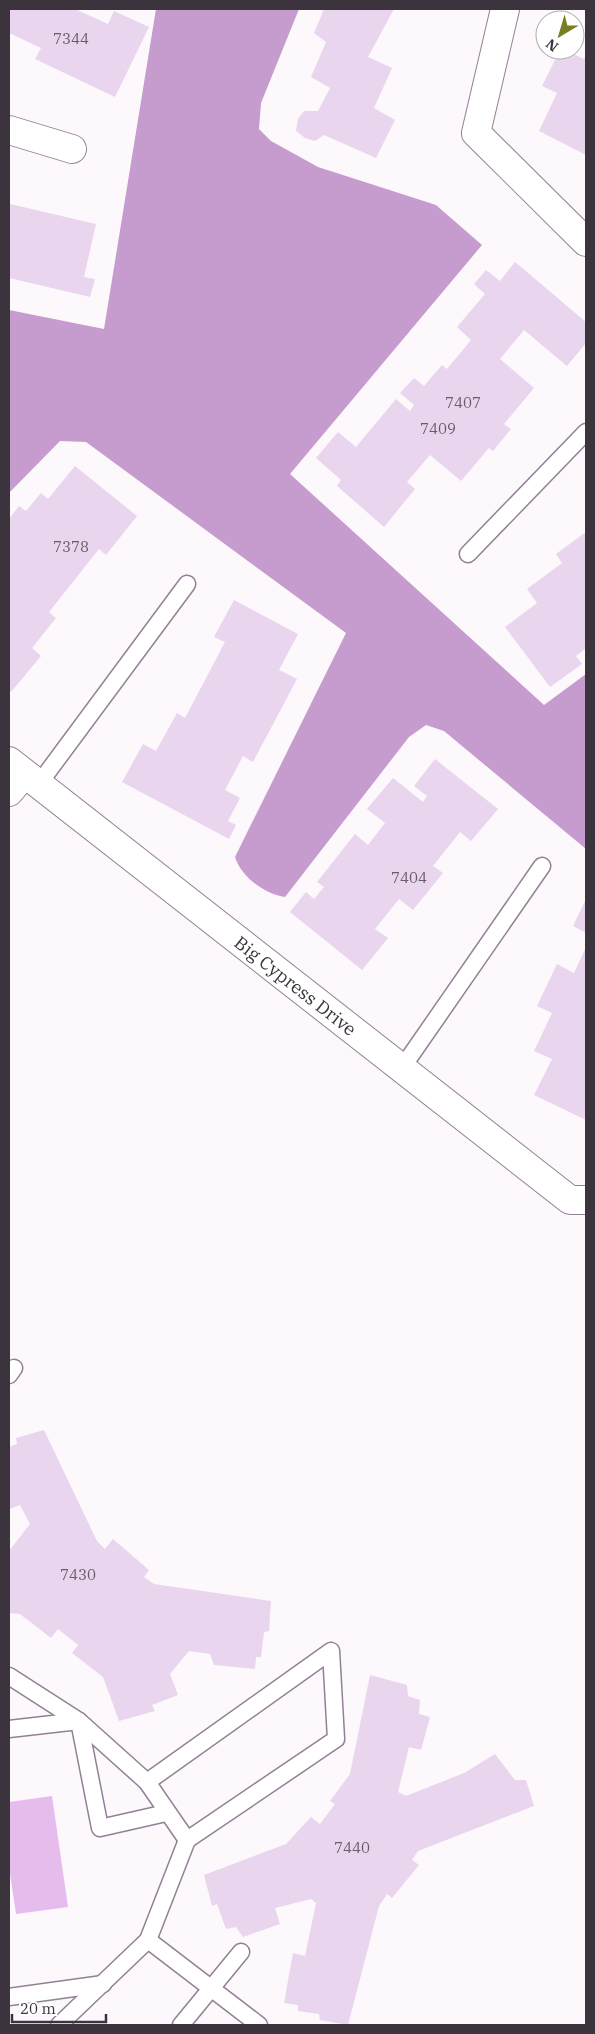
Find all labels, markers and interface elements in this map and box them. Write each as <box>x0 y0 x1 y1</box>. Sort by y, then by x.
north arrow <box>535 10 585 60</box>
house number: 7344 <box>53 29 89 48</box>
text: N <box>542 35 562 56</box>
house number: 7407 <box>445 393 481 412</box>
house number: 7409 <box>420 419 456 438</box>
house number: 7378 <box>53 537 89 556</box>
house number: 7404 <box>391 868 427 887</box>
street label: Big Cypress Drive <box>230 930 361 1040</box>
house number: 7430 <box>60 1565 96 1584</box>
house number: 7440 <box>334 1838 370 1857</box>
scale bar <box>12 1992 106 2024</box>
text: 20 m <box>20 1999 56 2018</box>

